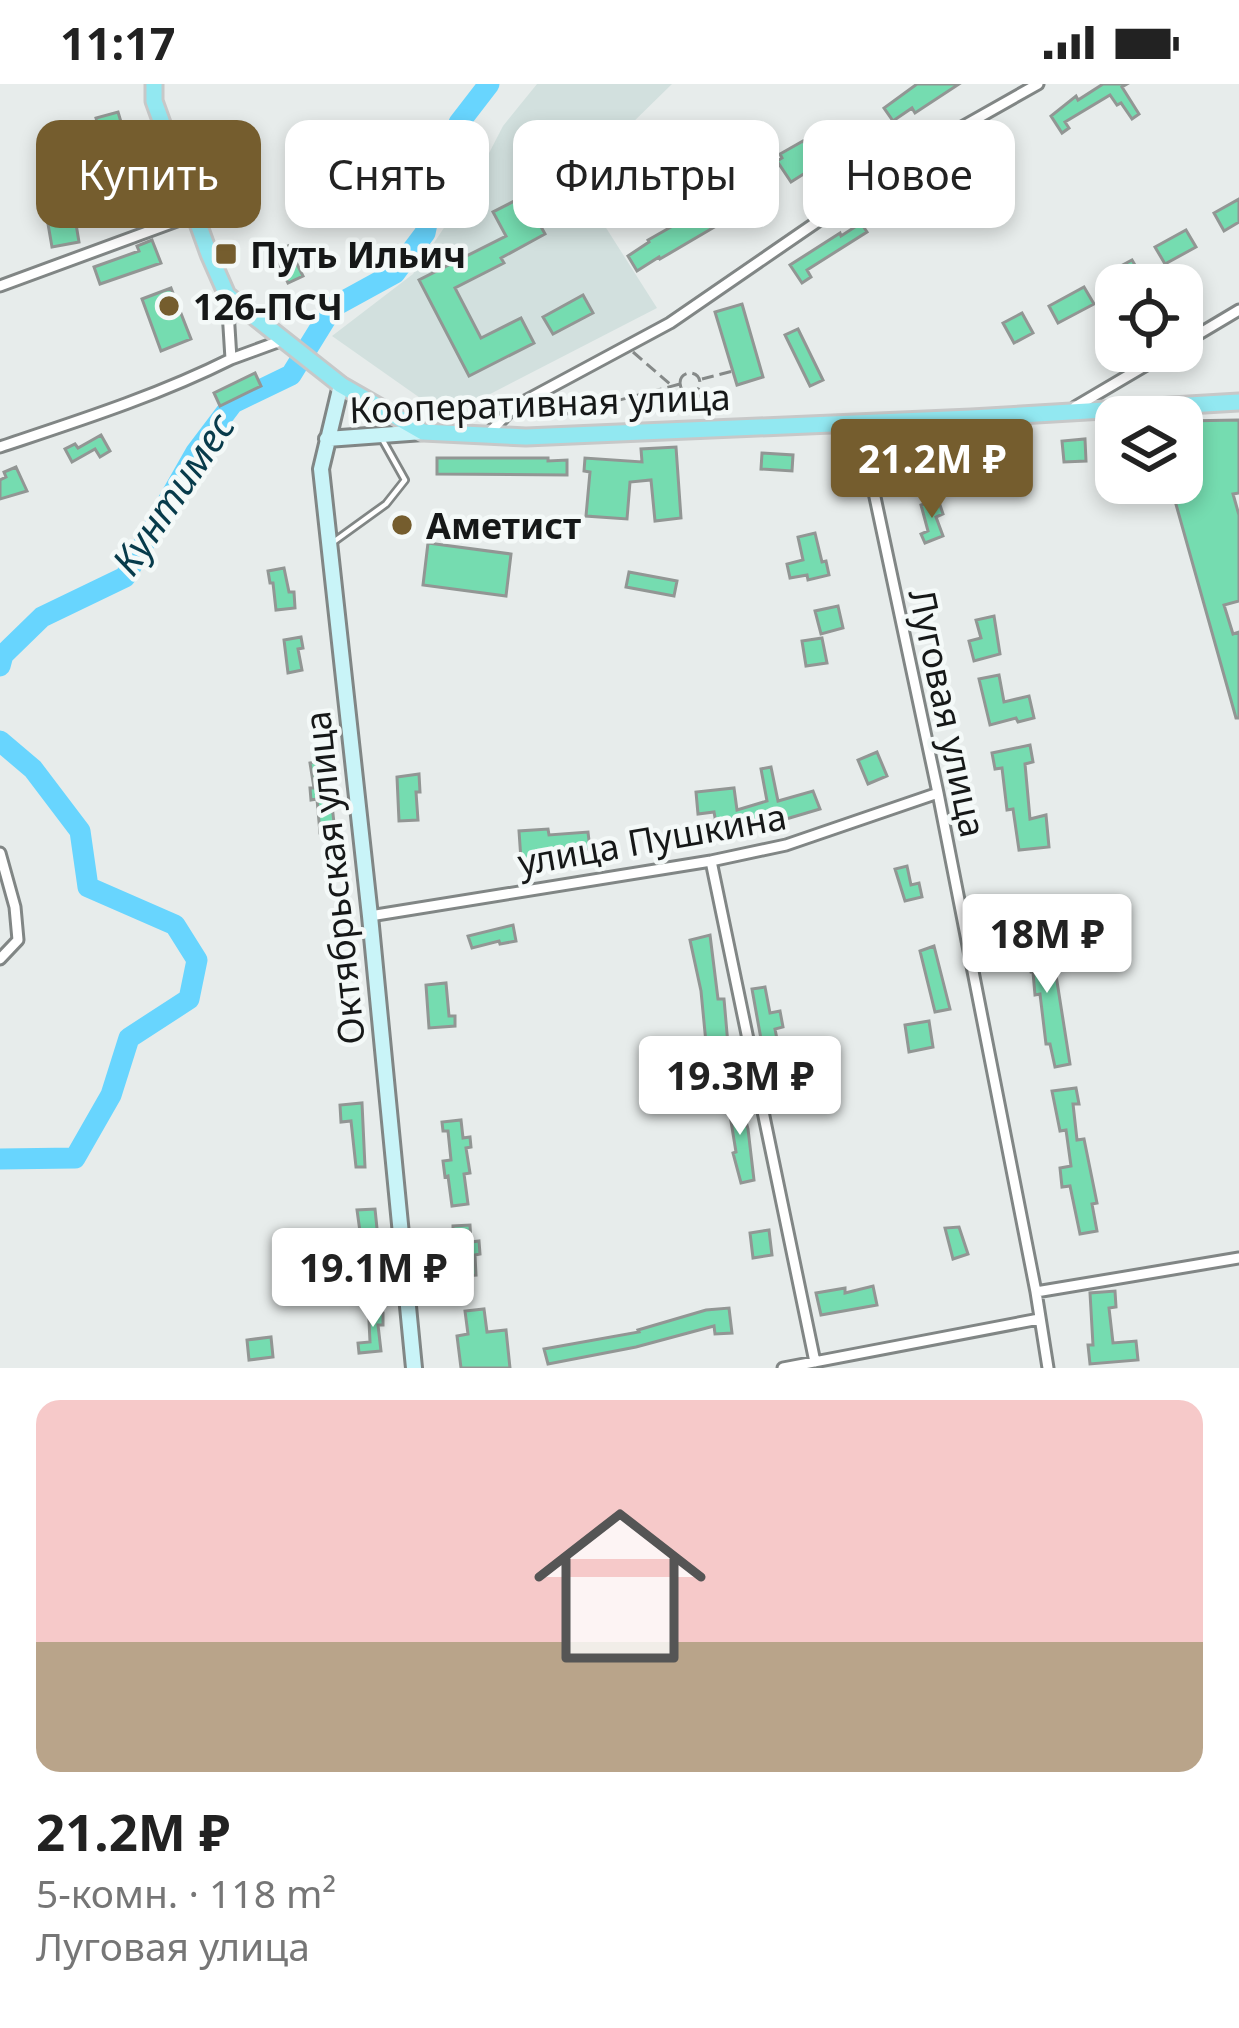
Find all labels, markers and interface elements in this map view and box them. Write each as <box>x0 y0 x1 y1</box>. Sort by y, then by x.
text: 11:17 <box>60 12 176 73</box>
chip: Купить <box>36 120 261 228</box>
chip: Снять <box>285 120 489 228</box>
chip: Фильтры <box>513 120 779 228</box>
chip: Новое <box>803 120 1015 228</box>
place label: Путь Ильич <box>250 230 466 279</box>
marker: Путь Ильич <box>213 241 239 267</box>
map controls <box>1095 264 1203 504</box>
button: locate <box>1095 264 1203 372</box>
place label: 126-ПСЧ <box>193 282 343 331</box>
marker: 126-ПСЧ <box>156 293 182 319</box>
street label: Кооперативная улица <box>349 372 731 434</box>
button: layers <box>1095 396 1203 504</box>
water label: Кунтимес <box>98 402 246 584</box>
pin: 21.2M ₽ <box>821 419 1043 521</box>
text: 21.2M ₽ <box>858 431 1006 484</box>
place label: Аметист <box>426 501 581 550</box>
marker: Аметист <box>389 512 415 538</box>
street label: Луговая улица <box>898 584 998 842</box>
street label: Октябрьская улица <box>292 709 376 1047</box>
street label: улица Пушкина <box>514 791 790 887</box>
pin: 18M ₽ <box>963 894 1131 996</box>
text: 18M ₽ <box>990 906 1104 959</box>
pin: 19.3M ₽ <box>629 1036 851 1138</box>
text: 19.3M ₽ <box>666 1048 814 1101</box>
pin: 19.1M ₽ <box>262 1228 484 1330</box>
text: 19.1M ₽ <box>299 1240 447 1293</box>
icon: home <box>512 1478 728 1694</box>
text: 21.2M ₽ <box>36 1796 230 1866</box>
text: 5-комн. · 118 m² <box>36 1866 336 1919</box>
text: Луговая улица <box>36 1919 310 1972</box>

